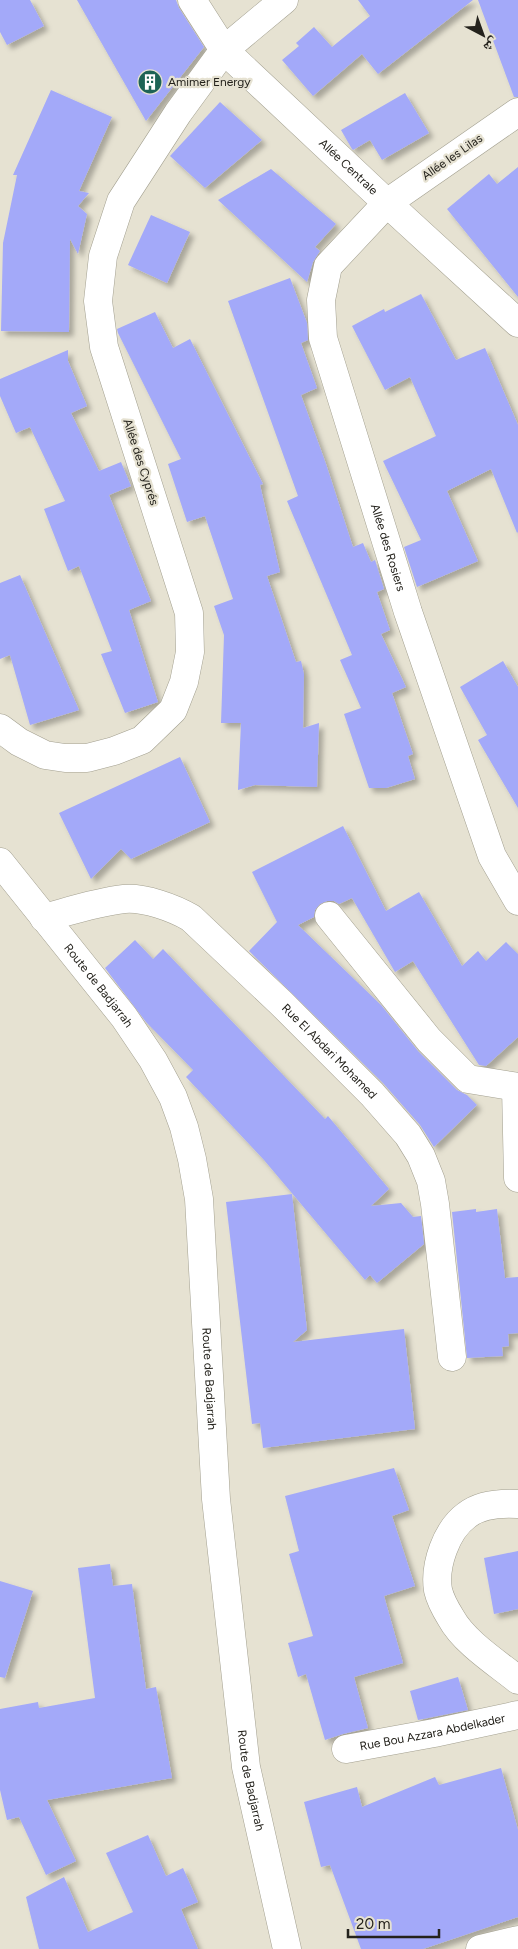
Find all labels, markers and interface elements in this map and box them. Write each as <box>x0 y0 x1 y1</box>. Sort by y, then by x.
north arrow <box>458 10 508 60</box>
text: ش <box>480 33 502 56</box>
building icon: Amimer Energy <box>137 69 163 95</box>
place label: Amimer Energy <box>168 75 251 89</box>
street label: Allée les Lilas <box>419 131 485 183</box>
street label: Allée Centrale <box>316 136 381 198</box>
street label: Allée des Cyprés <box>120 417 162 507</box>
street label: Allée des Rosiers <box>368 502 408 593</box>
street label: Route de Badjarrah <box>61 941 136 1030</box>
street label: Rue El Abdari Mohamed <box>279 1001 380 1102</box>
street label: Route de Badjarrah <box>199 1327 219 1431</box>
street label: Rue Bou Azzara Abdelkader <box>359 1711 506 1753</box>
street label: Route de Badjarrah <box>235 1729 267 1832</box>
scale bar <box>348 1906 439 1938</box>
text: 20 m <box>356 1915 390 1933</box>

